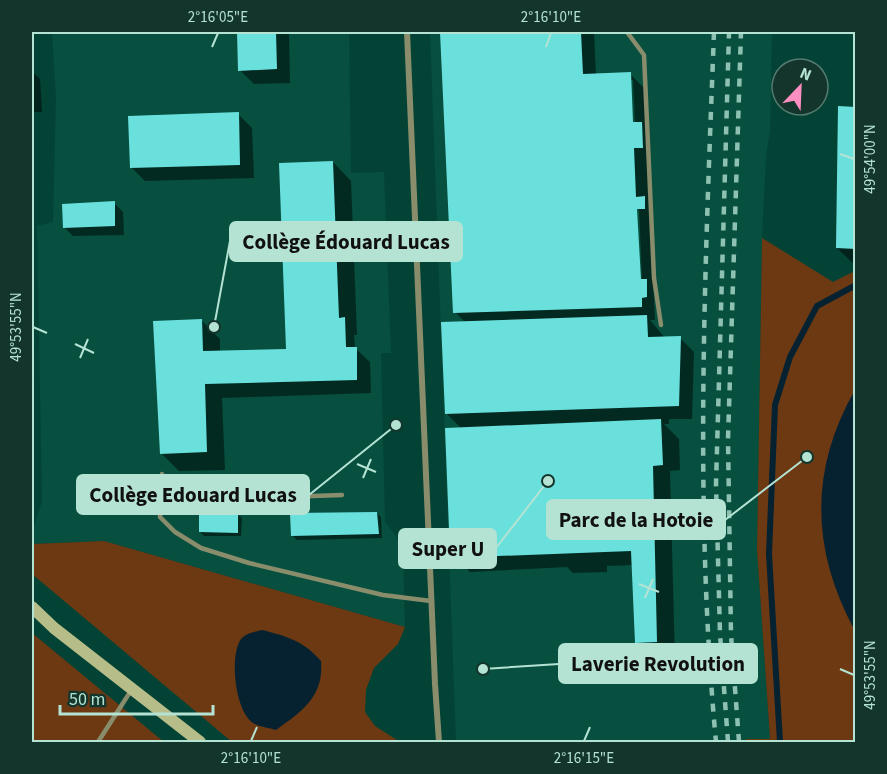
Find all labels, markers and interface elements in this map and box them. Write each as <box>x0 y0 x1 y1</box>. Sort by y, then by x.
text: 2°16'05"E <box>188 7 248 28</box>
text: 2°16'10"E <box>521 7 581 28</box>
north arrow <box>770 57 830 117</box>
text: N <box>796 62 815 86</box>
text: 49°54'00"N <box>860 124 881 194</box>
callout: Collège Édouard Lucas <box>230 222 462 261</box>
text: Collège Édouard Lucas <box>242 227 450 257</box>
text: 49°53'55"N <box>6 292 27 362</box>
callout: Collège Edouard Lucas <box>77 475 309 514</box>
text: Collège Edouard Lucas <box>89 480 297 510</box>
callout: Parc de la Hotoie <box>547 500 725 539</box>
text: Parc de la Hotoie <box>559 505 713 535</box>
callout: Super U <box>399 529 496 568</box>
text: Super U <box>411 534 485 564</box>
text: 49°53'55"N <box>860 640 881 710</box>
callout: Laverie Revolution <box>559 644 757 683</box>
text: Laverie Revolution <box>571 649 745 679</box>
scale bar <box>60 678 213 716</box>
text: 50 m <box>69 687 105 712</box>
text: 2°16'10"E <box>221 748 281 769</box>
text: 2°16'15"E <box>554 748 614 769</box>

